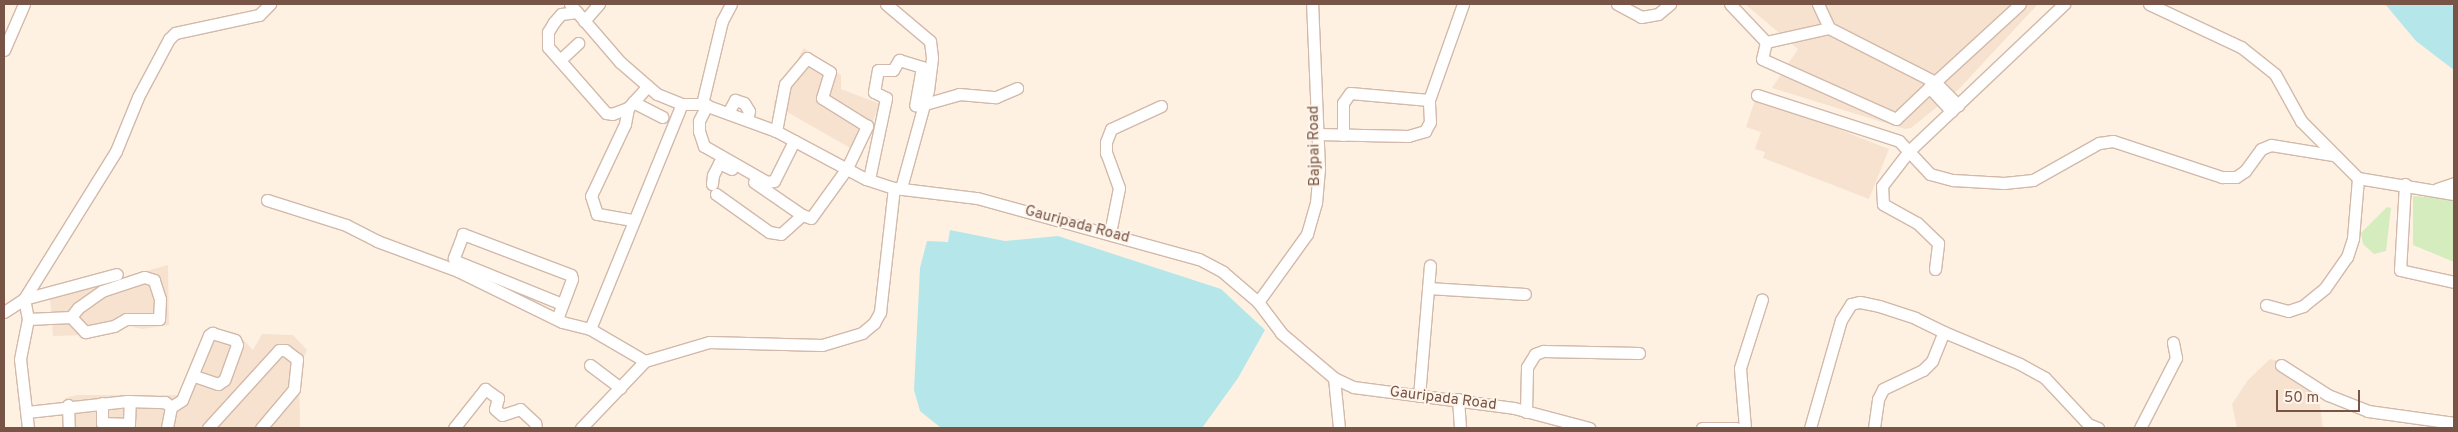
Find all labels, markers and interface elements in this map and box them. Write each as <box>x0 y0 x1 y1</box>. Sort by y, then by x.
street label: Bajpai Road <box>1305 105 1325 187</box>
street label: Gauripada Road <box>1023 202 1131 248</box>
scale bar <box>2278 380 2362 412</box>
street label: Gauripada Road <box>1388 384 1498 414</box>
text: 50 m <box>2284 389 2319 408</box>

